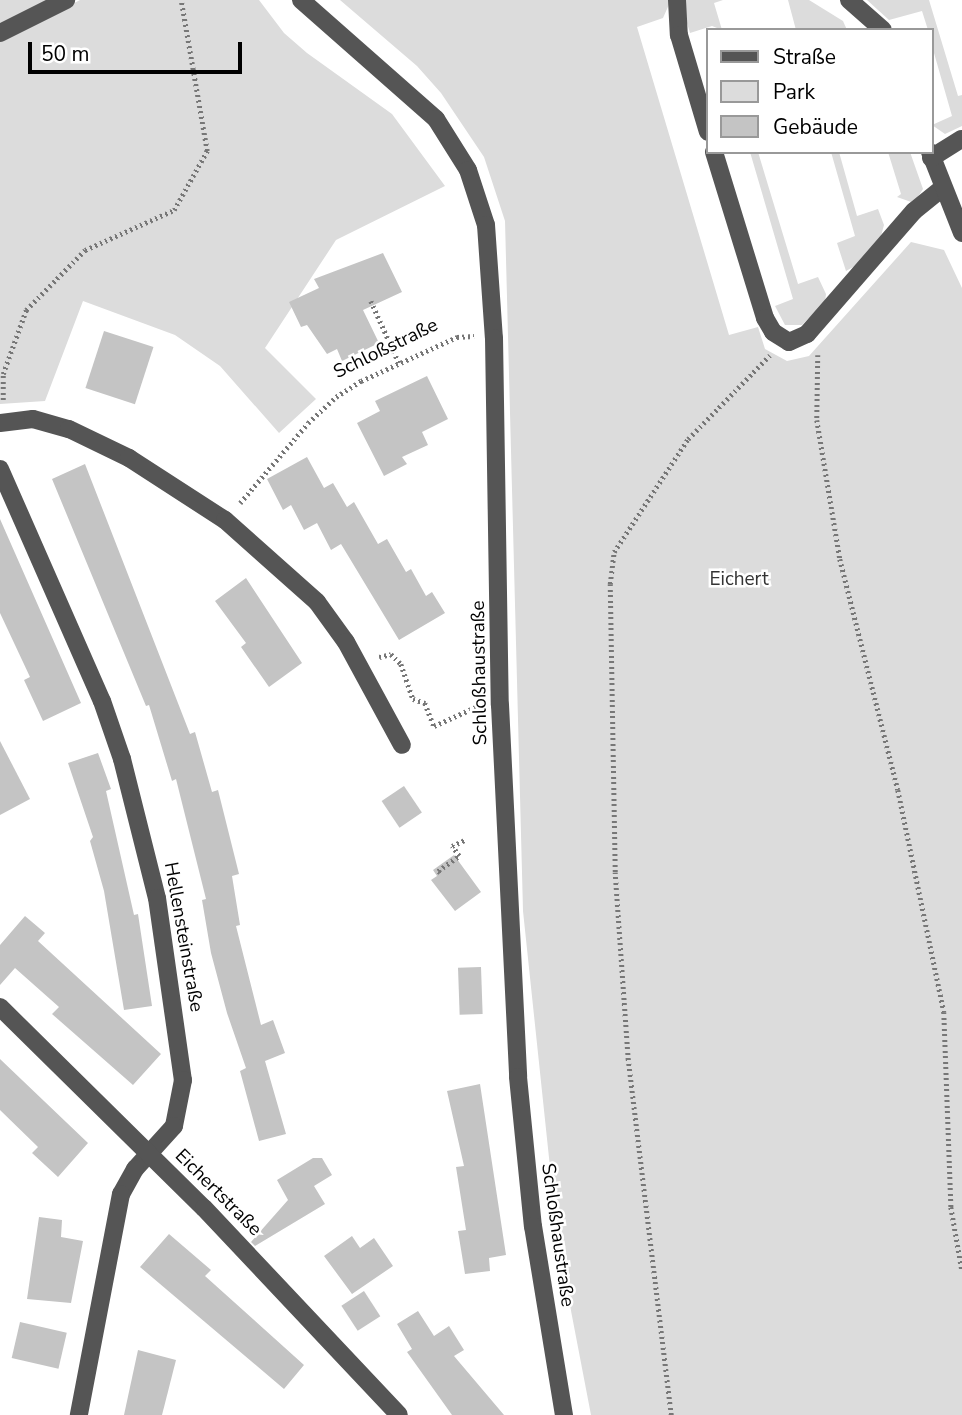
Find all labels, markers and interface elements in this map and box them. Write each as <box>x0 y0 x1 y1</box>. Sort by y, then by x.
scale bar <box>32 28 245 72</box>
legend <box>706 28 934 154</box>
text: 50 m <box>41 40 90 68</box>
text: Straße <box>773 43 836 71</box>
text: Park <box>773 78 815 106</box>
text: Gebäude <box>773 113 858 141</box>
street label: Schloßstraße <box>330 314 442 384</box>
park label: Eichert <box>709 569 769 591</box>
street label: Schloßhaustraße <box>467 600 493 746</box>
street label: Hellensteinstraße <box>159 860 207 1014</box>
street label: Eichertstraße <box>170 1145 266 1241</box>
street label: Schloßhaustraße <box>536 1162 578 1308</box>

